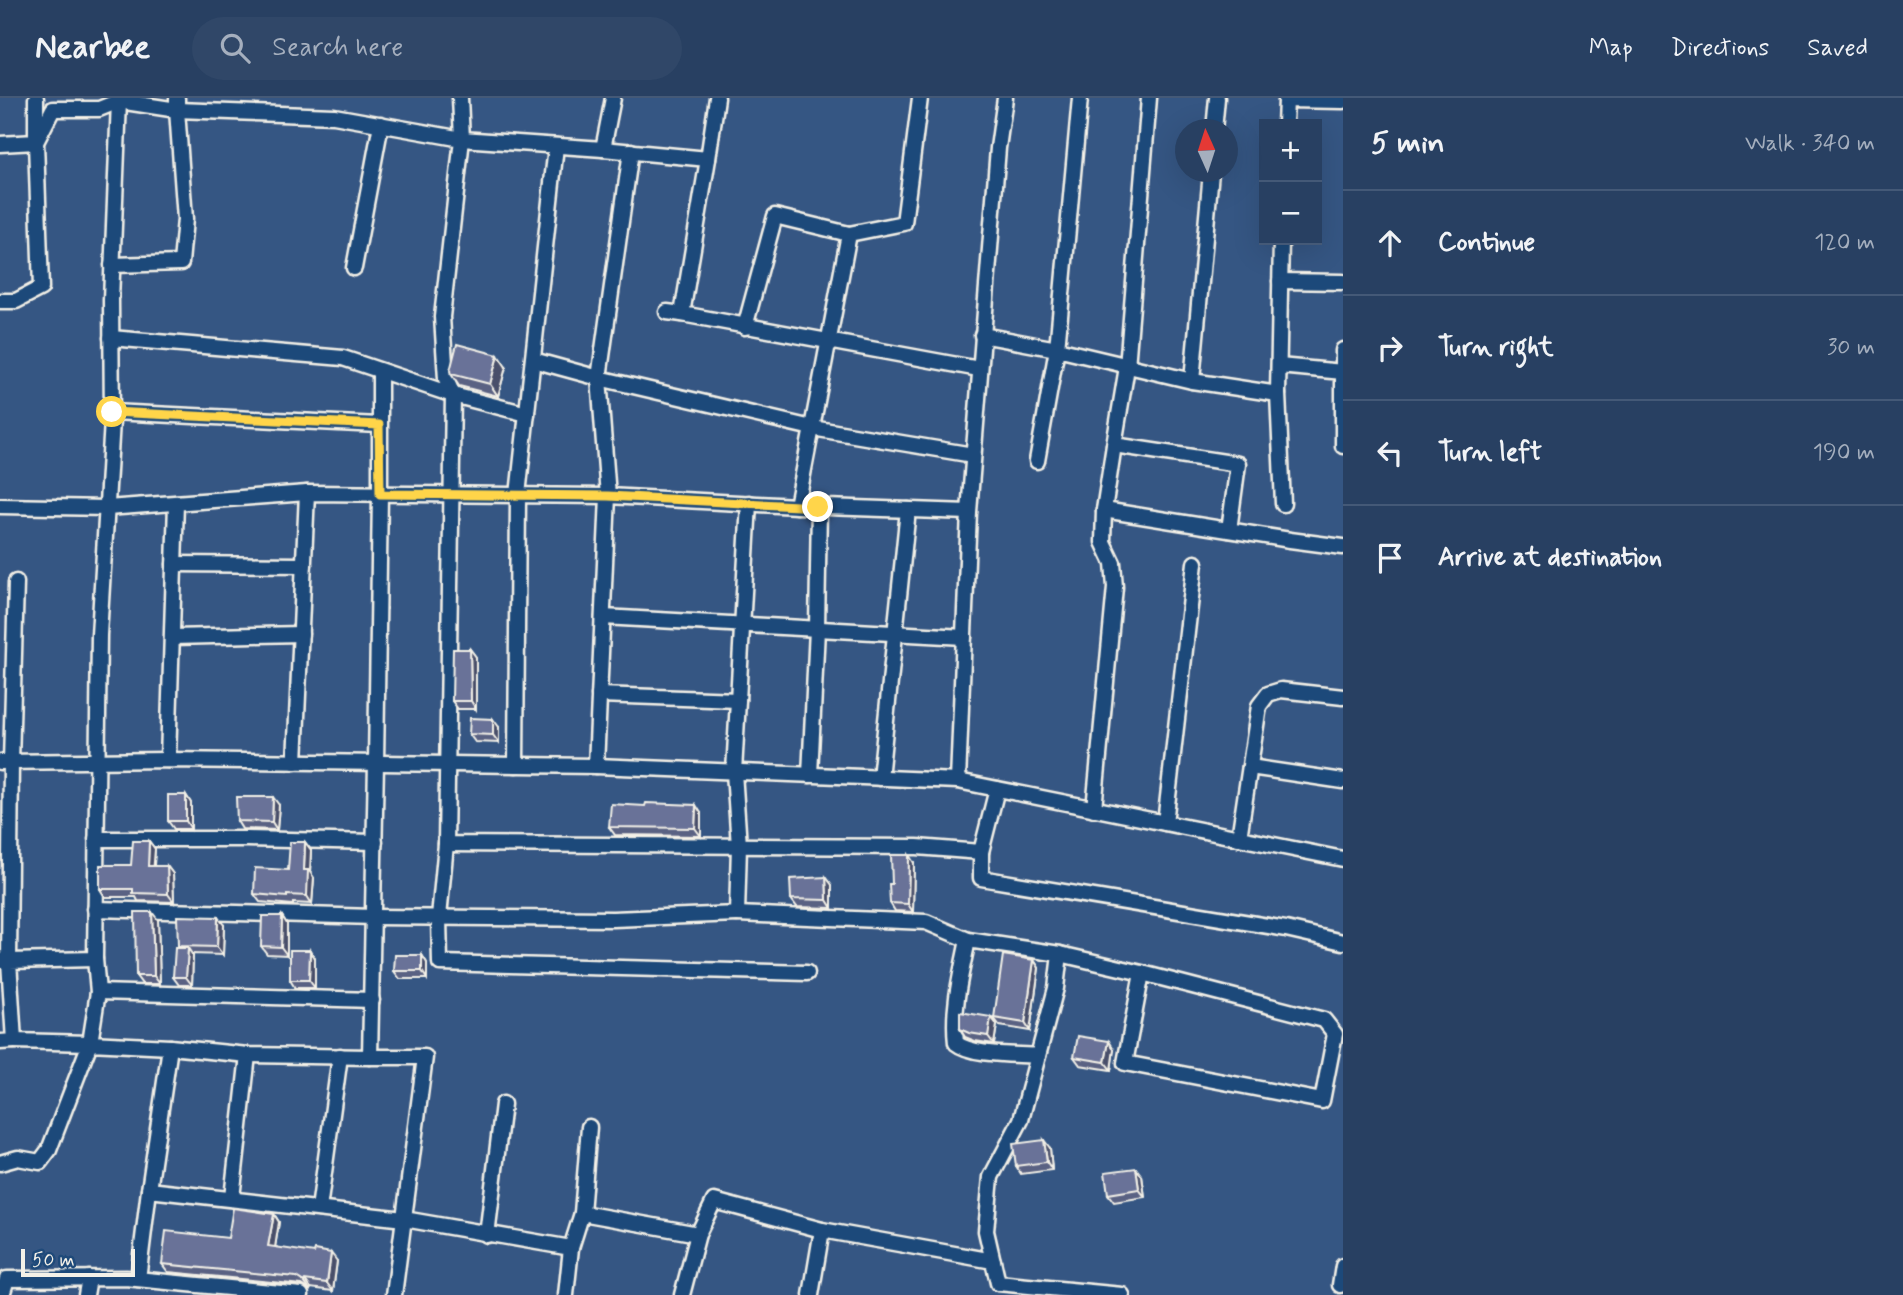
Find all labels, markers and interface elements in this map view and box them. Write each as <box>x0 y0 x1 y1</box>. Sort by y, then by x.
search box <box>192 17 682 80</box>
text: Nearbee <box>35 26 150 70</box>
icon: search <box>216 29 254 67</box>
text: Search here <box>272 31 403 65</box>
text: Map <box>1589 33 1633 64</box>
text: Directions <box>1671 33 1769 64</box>
text: Saved <box>1807 33 1868 64</box>
north arrow <box>1175 119 1238 182</box>
map controls <box>1259 119 1322 245</box>
button: + <box>1259 119 1322 182</box>
text: 5 min <box>1371 124 1445 163</box>
text: Walk · 340 m <box>1745 129 1875 159</box>
button: − <box>1259 182 1322 245</box>
icon: ahead <box>1371 224 1409 262</box>
text: Continue <box>1438 226 1535 260</box>
text: 120 m <box>1814 228 1875 258</box>
icon: right <box>1371 329 1409 367</box>
text: Turn right <box>1438 331 1554 365</box>
text: 30 m <box>1827 333 1875 363</box>
route start <box>96 396 127 427</box>
icon: left <box>1371 434 1409 472</box>
text: Turn left <box>1438 436 1542 470</box>
text: 190 m <box>1813 438 1875 468</box>
route end <box>802 491 833 522</box>
icon: arrive <box>1371 539 1409 577</box>
text: Arrive at destination <box>1438 541 1662 575</box>
scale bar <box>21 1246 135 1278</box>
text: 50 m <box>32 1248 75 1273</box>

